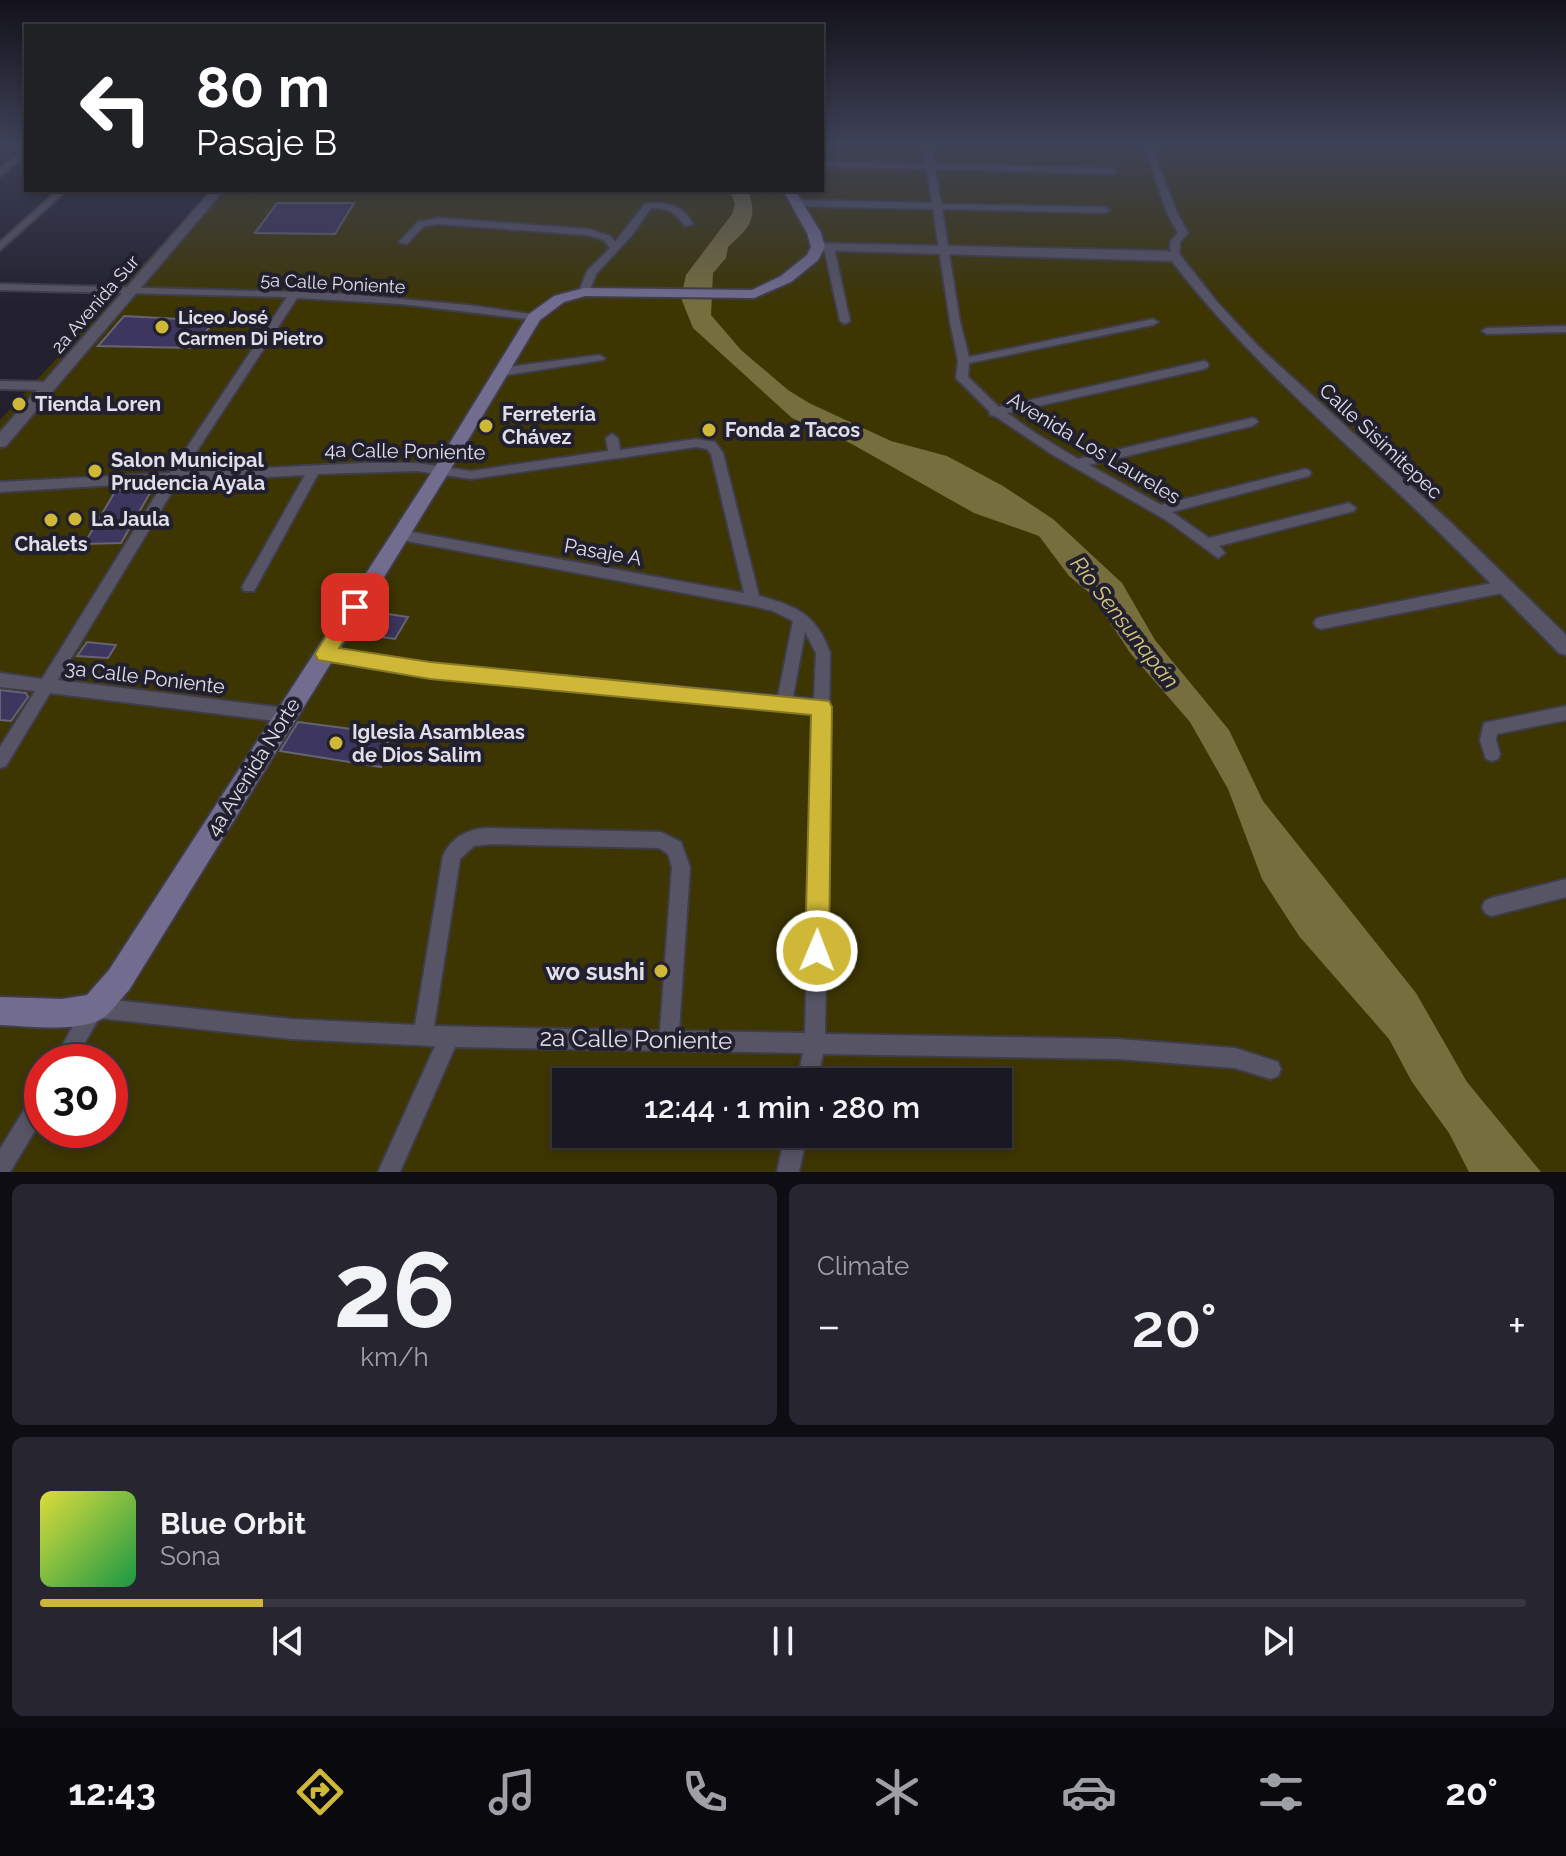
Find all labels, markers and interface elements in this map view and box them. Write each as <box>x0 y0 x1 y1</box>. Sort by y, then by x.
text: 80 m <box>196 54 330 120</box>
icon: left <box>64 56 168 160</box>
text: Pasaje B <box>196 121 337 163</box>
street label: 2a Avenida Sur <box>47 250 144 357</box>
street label: 5a Calle Poniente <box>260 269 406 297</box>
place label: Liceo José Carmen Di Pietro <box>178 307 323 349</box>
marker: Liceo José Carmen Di Pietro <box>153 318 171 336</box>
street label: Calle Sisimitepec <box>1315 378 1447 504</box>
street label: Avenida Los Laureles <box>1003 387 1185 509</box>
place label: Tienda Loren <box>35 392 161 416</box>
marker: Tienda Loren <box>10 395 28 413</box>
place label: Ferretería Chávez <box>502 402 596 449</box>
marker: Ferretería Chávez <box>477 417 495 435</box>
place label: Fonda 2 Tacos <box>725 418 860 442</box>
marker: Fonda 2 Tacos <box>700 421 718 439</box>
street label: 4a Calle Poniente <box>324 438 486 464</box>
place label: Salon Municipal Prudencia Ayala <box>111 448 265 495</box>
marker: Salon Municipal Prudencia Ayala <box>86 462 104 480</box>
place label: La Jaula <box>91 507 170 531</box>
marker: La Jaula <box>66 510 84 528</box>
marker: Chalets <box>42 511 60 529</box>
place label: Chalets <box>14 532 88 556</box>
street label: Pasaje A <box>562 533 644 571</box>
water label: Río Sensunapán <box>1065 551 1185 693</box>
pin <box>321 573 389 641</box>
icon: arrive <box>333 585 377 629</box>
street label: 3a Calle Poniente <box>64 655 226 699</box>
street label: 4a Avenida Norte <box>201 693 305 840</box>
place label: Iglesia Asambleas de Dios Salim <box>352 720 525 767</box>
marker: Iglesia Asambleas de Dios Salim <box>327 734 345 752</box>
position arrow <box>775 909 859 993</box>
place label: wo sushi <box>546 957 645 986</box>
marker: wo sushi <box>652 962 670 980</box>
street label: 2a Calle Poniente <box>539 1023 733 1055</box>
speed limit sign: 30 <box>24 1044 128 1148</box>
text: 12:44 · 1 min · 280 m <box>644 1090 920 1125</box>
text: 26 <box>334 1229 455 1351</box>
text: Climate <box>817 1251 909 1281</box>
text: 20° <box>1132 1291 1217 1361</box>
text: − <box>817 1300 841 1351</box>
text: + <box>1508 1300 1526 1351</box>
text: km/h <box>360 1342 429 1372</box>
text: Blue Orbit <box>160 1506 306 1541</box>
text: Sona <box>160 1541 221 1571</box>
icon: previous <box>266 1619 310 1663</box>
icon: pause <box>761 1619 805 1663</box>
icon: next <box>1256 1619 1300 1663</box>
icon: directions <box>292 1764 348 1820</box>
icon: music <box>484 1764 540 1820</box>
icon: phone <box>677 1764 733 1820</box>
icon: climate <box>869 1764 925 1820</box>
icon: car <box>1061 1764 1117 1820</box>
icon: filters <box>1253 1764 1309 1820</box>
text: 12:43 <box>68 1771 156 1813</box>
text: 20° <box>1446 1771 1498 1813</box>

